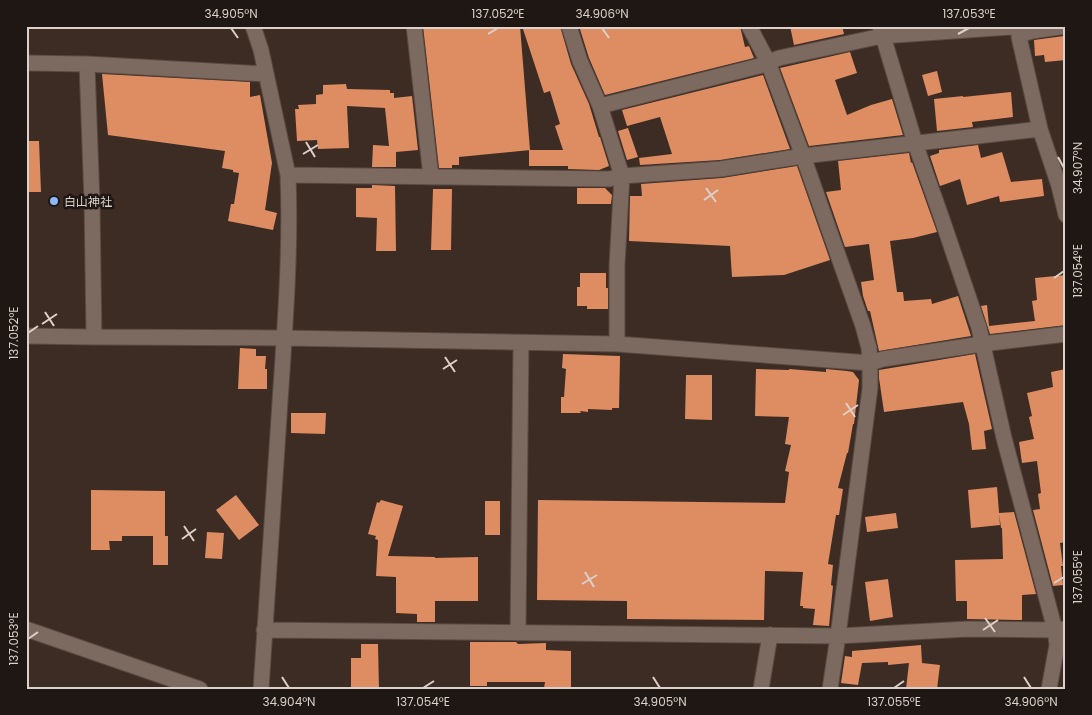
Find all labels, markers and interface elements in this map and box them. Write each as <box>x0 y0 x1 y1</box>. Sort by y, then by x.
text: 34.905°N <box>204 5 258 22</box>
text: 137.052°E <box>471 5 525 22</box>
text: 34.906°N <box>575 5 629 22</box>
text: 137.053°E <box>942 5 996 22</box>
text: 34.907°N <box>1069 142 1086 194</box>
place label: 白山神社 <box>64 193 112 210</box>
marker: 白山神社 <box>48 195 60 207</box>
text: 137.054°E <box>1069 244 1086 298</box>
text: 137.052°E <box>5 306 22 360</box>
text: 137.055°E <box>1069 550 1086 604</box>
text: 137.053°E <box>5 612 22 666</box>
text: 34.904°N <box>262 693 316 710</box>
text: 137.054°E <box>396 693 450 710</box>
text: 34.905°N <box>633 693 687 710</box>
text: 137.055°E <box>867 693 921 710</box>
text: 34.906°N <box>1004 693 1058 710</box>

